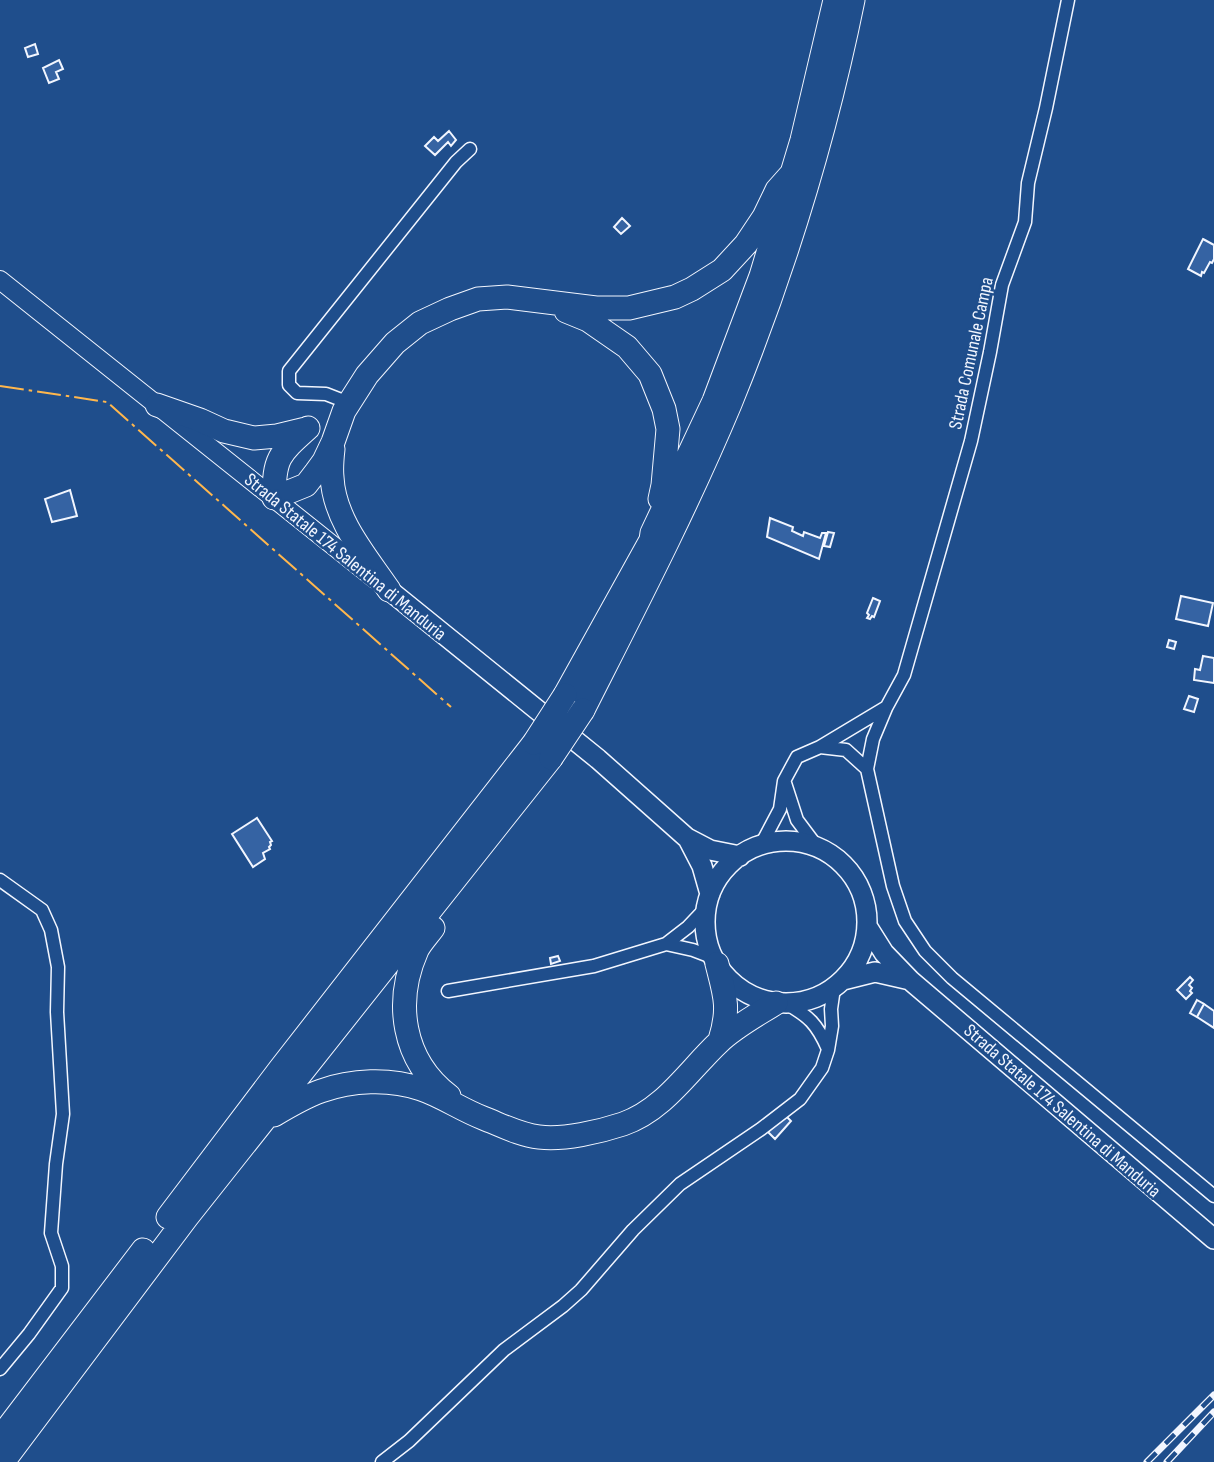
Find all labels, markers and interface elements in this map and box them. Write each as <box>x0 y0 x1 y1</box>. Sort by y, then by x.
street label: Strada Comunale Campa <box>944 275 999 431</box>
street label: Strada Statale 174 Salentina di Manduria <box>239 469 451 646</box>
street label: Strada Statale 174 Salentina di Manduria <box>959 1019 1165 1203</box>

